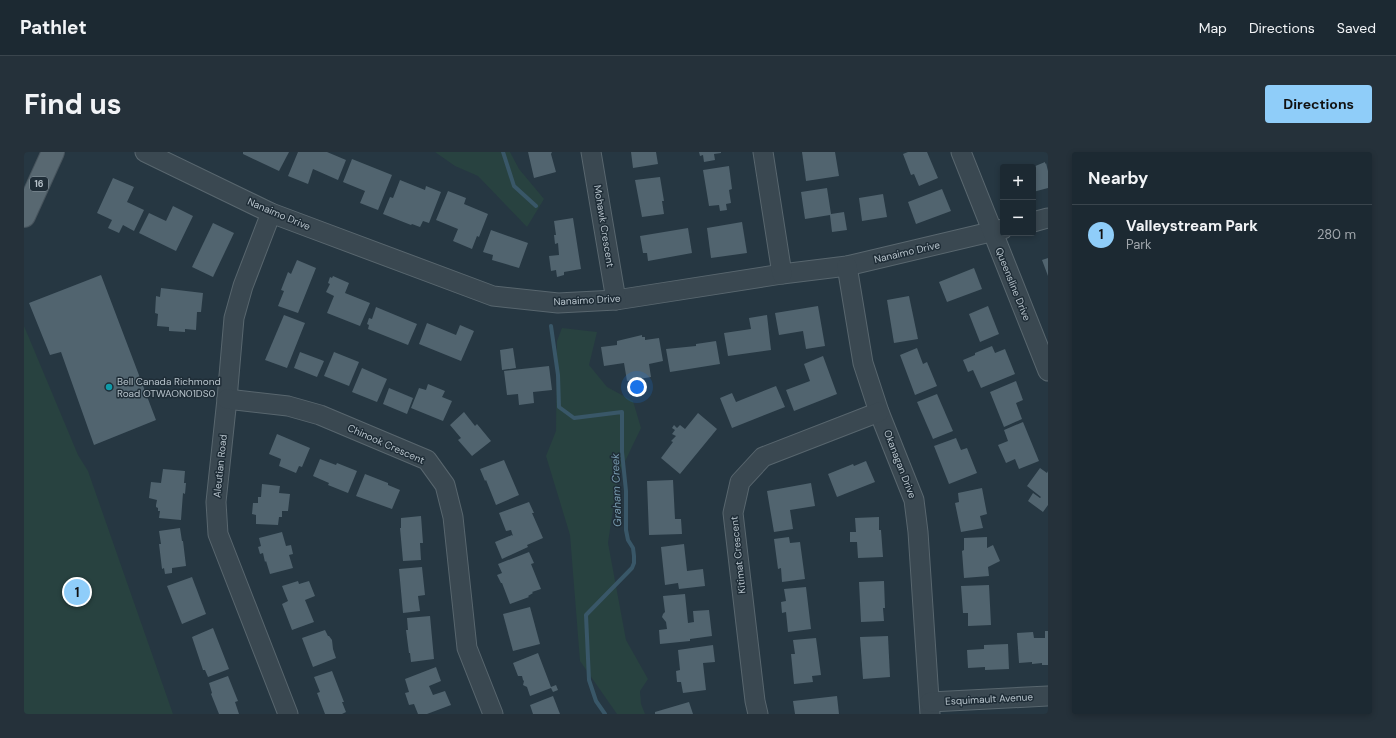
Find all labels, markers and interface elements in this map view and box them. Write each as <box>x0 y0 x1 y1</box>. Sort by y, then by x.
text: Pathlet <box>20 15 87 40</box>
text: Map <box>1199 19 1227 37</box>
text: Directions <box>1249 19 1315 37</box>
text: Saved <box>1337 19 1376 37</box>
button: Directions <box>1265 85 1372 123</box>
text: Find us <box>24 86 122 123</box>
map controls <box>1000 164 1036 236</box>
button: + <box>1000 164 1036 200</box>
text: Nearby <box>1088 167 1148 189</box>
road number: 16 <box>30 177 48 191</box>
street label: Mohawk Crescent <box>591 184 617 268</box>
street label: Nanaimo Drive <box>246 195 313 233</box>
button: − <box>1000 200 1036 236</box>
text: Valleystream Park <box>1126 216 1258 236</box>
text: 1 <box>1099 226 1103 243</box>
text: 280 m <box>1317 226 1356 243</box>
text: Park <box>1126 236 1152 253</box>
street label: Nanaimo Drive <box>873 238 941 266</box>
street label: Queensline Drive <box>992 245 1034 323</box>
street label: Nanaimo Drive <box>553 292 621 308</box>
place label: Bell Canada Richmond Road OTWAON01DS0 <box>117 375 221 400</box>
your location <box>627 377 647 397</box>
marker: Bell Canada Richmond Road OTWAON01DS0 <box>104 382 114 392</box>
street label: Chinook Crescent <box>345 421 427 467</box>
street label: Okanagan Drive <box>881 428 919 500</box>
street label: Aleutian Road <box>210 434 230 498</box>
water label: Graham Creek <box>608 453 624 527</box>
street label: Kitimat Crescent <box>727 516 749 594</box>
pin: 1 <box>64 577 90 607</box>
street label: Esquimault Avenue <box>945 690 1034 708</box>

